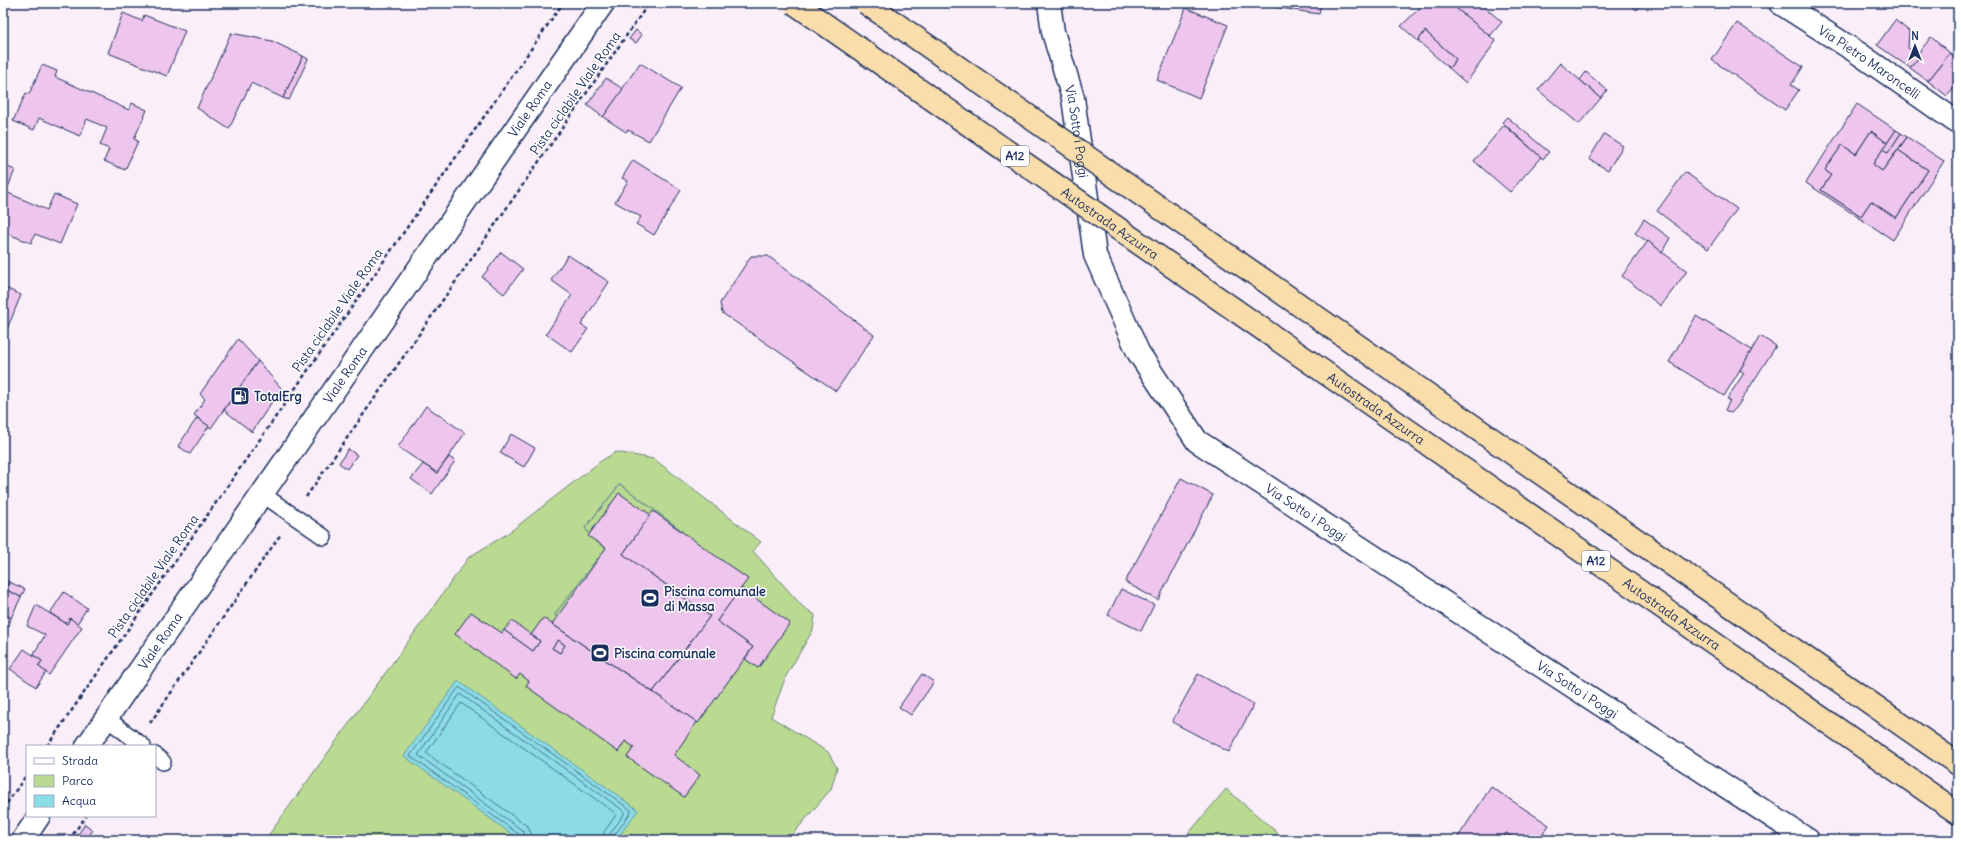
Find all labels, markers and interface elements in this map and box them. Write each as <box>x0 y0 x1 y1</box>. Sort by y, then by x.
street label: Via Pietro Maroncelli <box>1815 22 1923 103</box>
north arrow <box>1895 26 1935 66</box>
street label: Pista ciclabile Viale Roma <box>526 28 624 158</box>
text: N <box>1911 29 1919 43</box>
street label: Viale Roma <box>504 77 554 139</box>
street label: Via Sotto i Poggi <box>1061 83 1092 179</box>
road number: A12 <box>1001 146 1029 166</box>
street label: Autostrada Azzurra <box>1058 184 1162 263</box>
street label: Pista ciclabile Viale Roma <box>288 245 386 375</box>
street label: Viale Roma <box>320 343 370 405</box>
street label: Autostrada Azzurra <box>1324 369 1428 448</box>
fuel station icon: TotalErg <box>229 385 251 407</box>
place label: TotalErg <box>254 388 302 405</box>
street label: Via Sotto i Poggi <box>1262 480 1350 545</box>
street label: Pista ciclabile Viale Roma <box>104 511 202 641</box>
road number: A12 <box>1582 551 1610 571</box>
street label: Autostrada Azzurra <box>1619 574 1723 654</box>
place label: Piscina comunale di Massa <box>664 583 766 615</box>
sports icon: Piscina comunale di Massa <box>639 587 661 609</box>
street label: Viale Roma <box>135 609 185 671</box>
sports icon: Piscina comunale <box>589 642 611 664</box>
place label: Piscina comunale <box>614 645 716 662</box>
street label: Via Sotto i Poggi <box>1533 657 1621 723</box>
legend <box>26 745 156 817</box>
text: Strada <box>62 753 98 768</box>
text: Parco <box>62 773 94 788</box>
text: Acqua <box>62 793 96 808</box>

